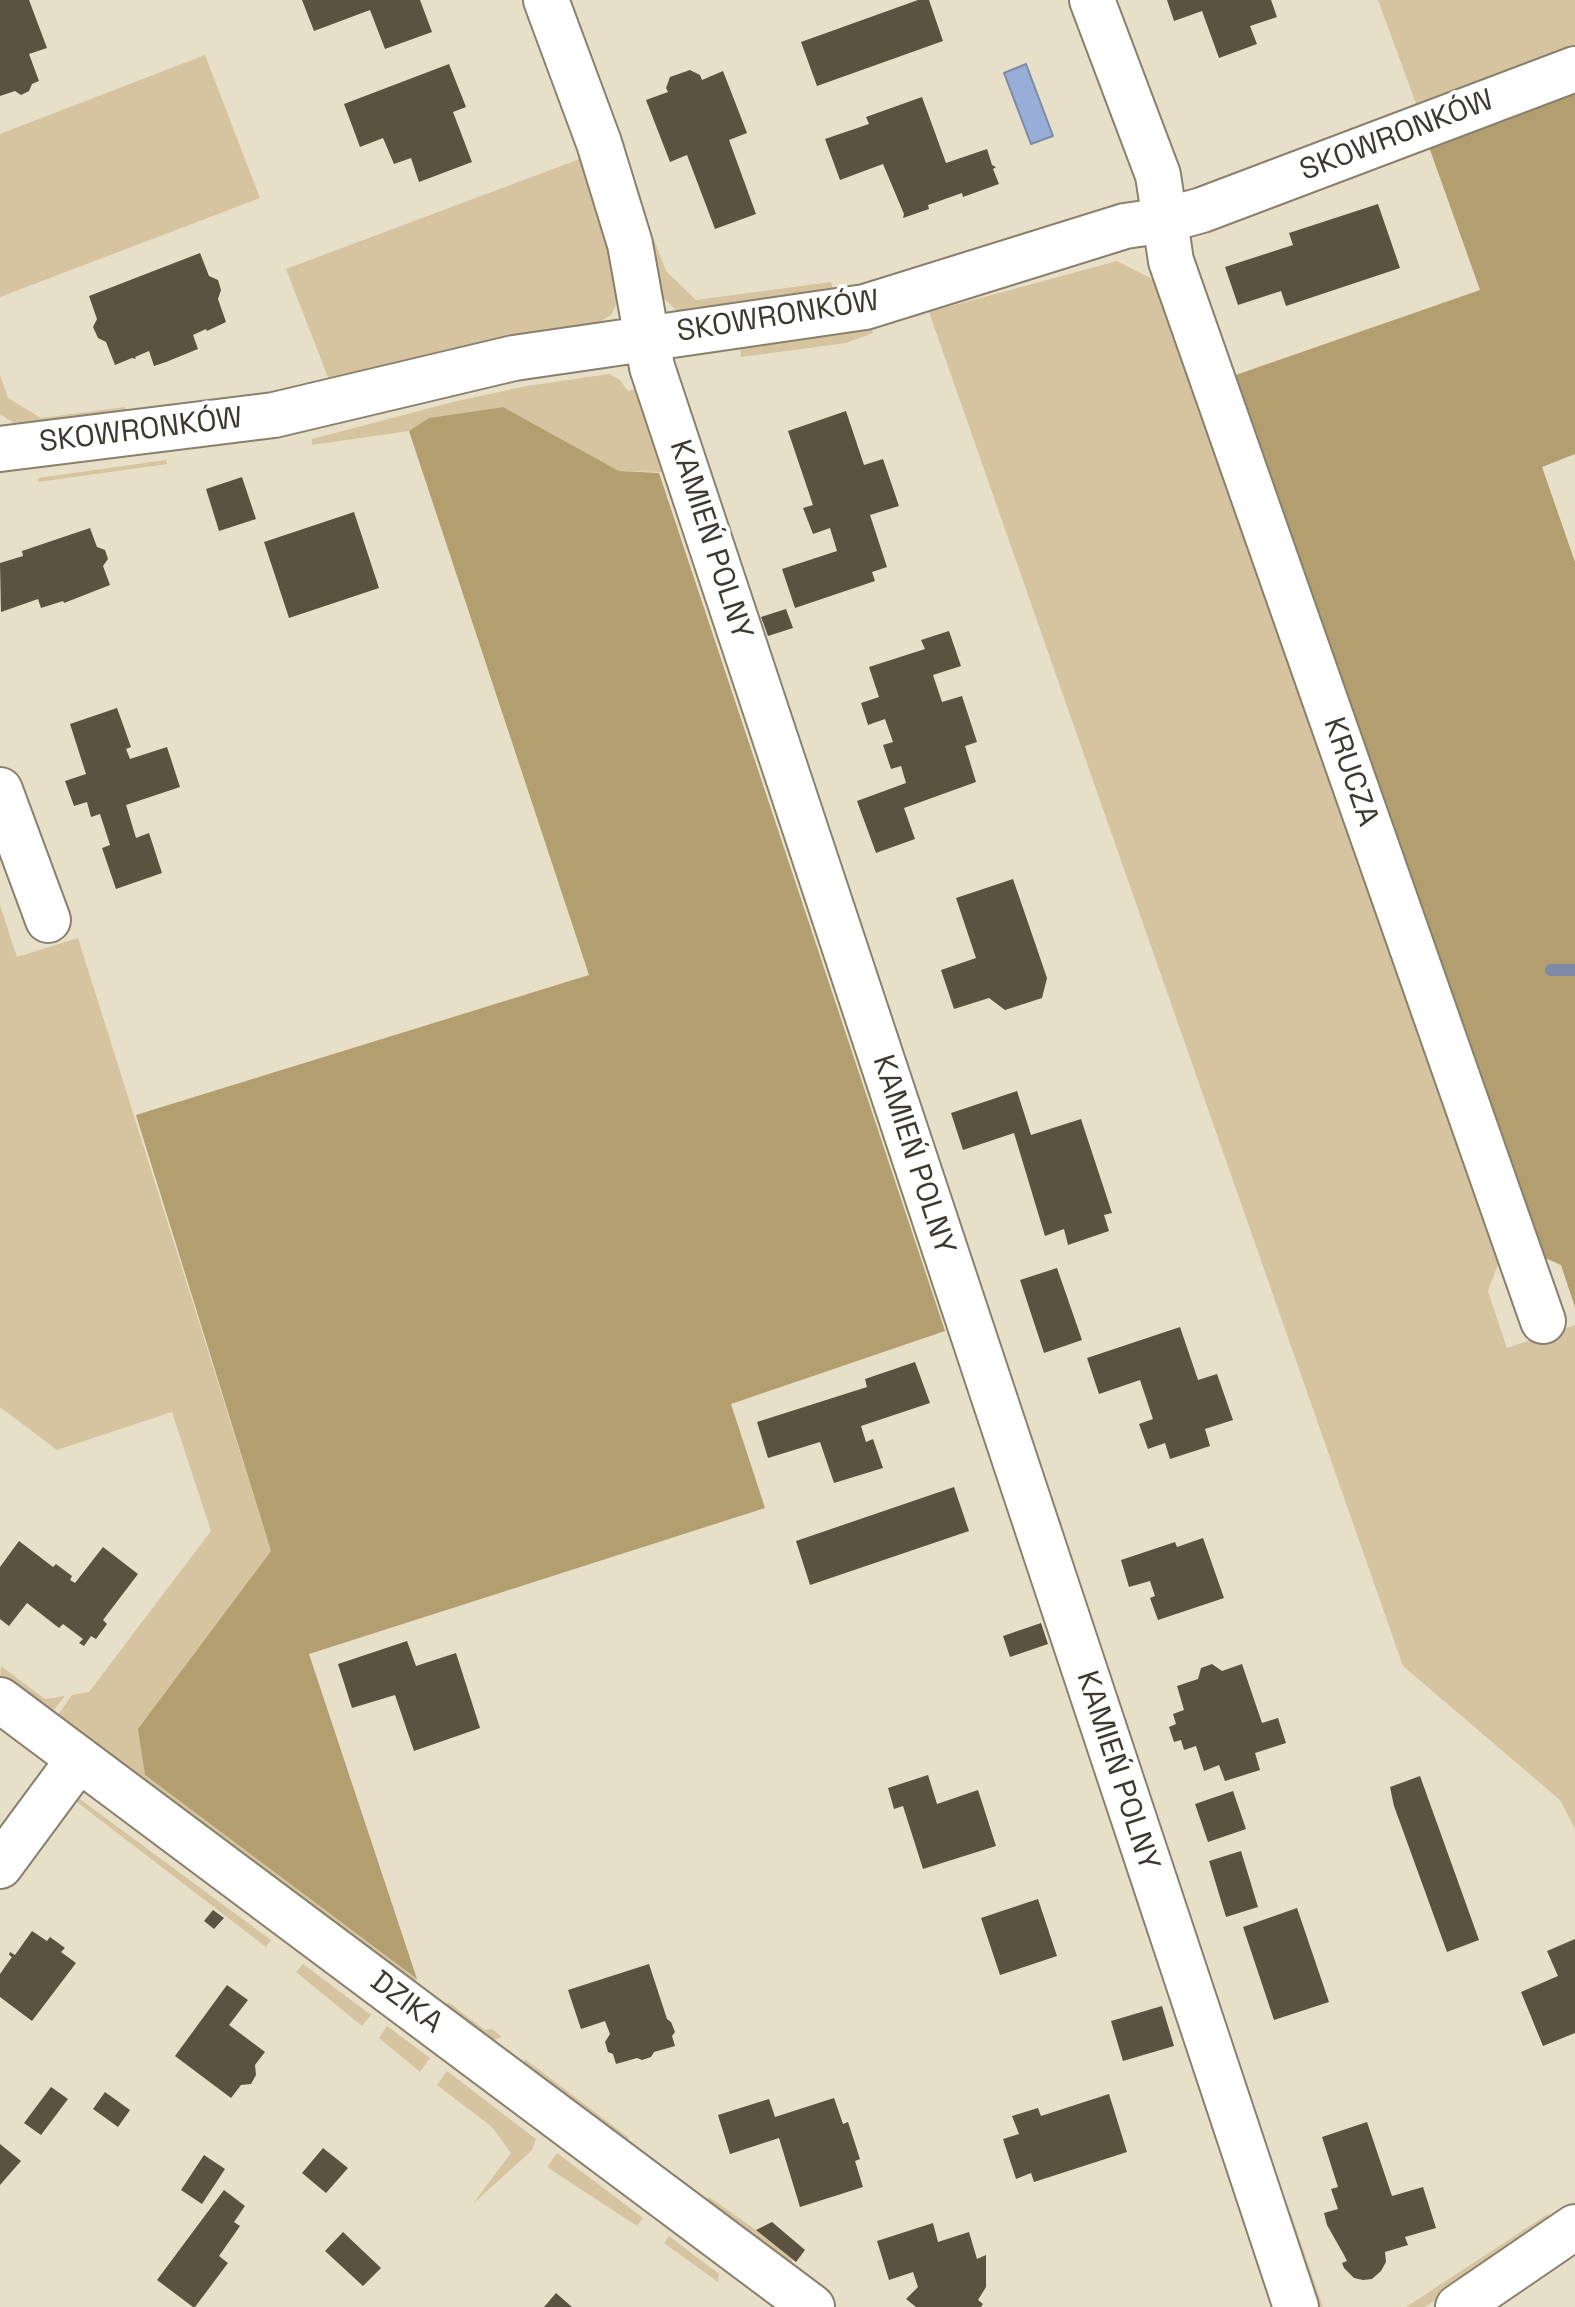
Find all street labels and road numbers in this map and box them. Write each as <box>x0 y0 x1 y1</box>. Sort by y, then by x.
street label: SKOWRONKÓW <box>1295 83 1499 189</box>
street label: SKOWRONKÓW <box>674 283 882 351</box>
street label: SKOWRONKÓW <box>37 401 245 461</box>
street label: KAMIEŃ POLNY <box>661 436 759 644</box>
street label: KRUCZA <box>1315 713 1385 831</box>
street label: KAMIEŃ POLNY <box>864 1051 962 1259</box>
street label: KAMIEŃ POLNY <box>1068 1667 1166 1875</box>
street label: DZIKA <box>363 1964 449 2042</box>

